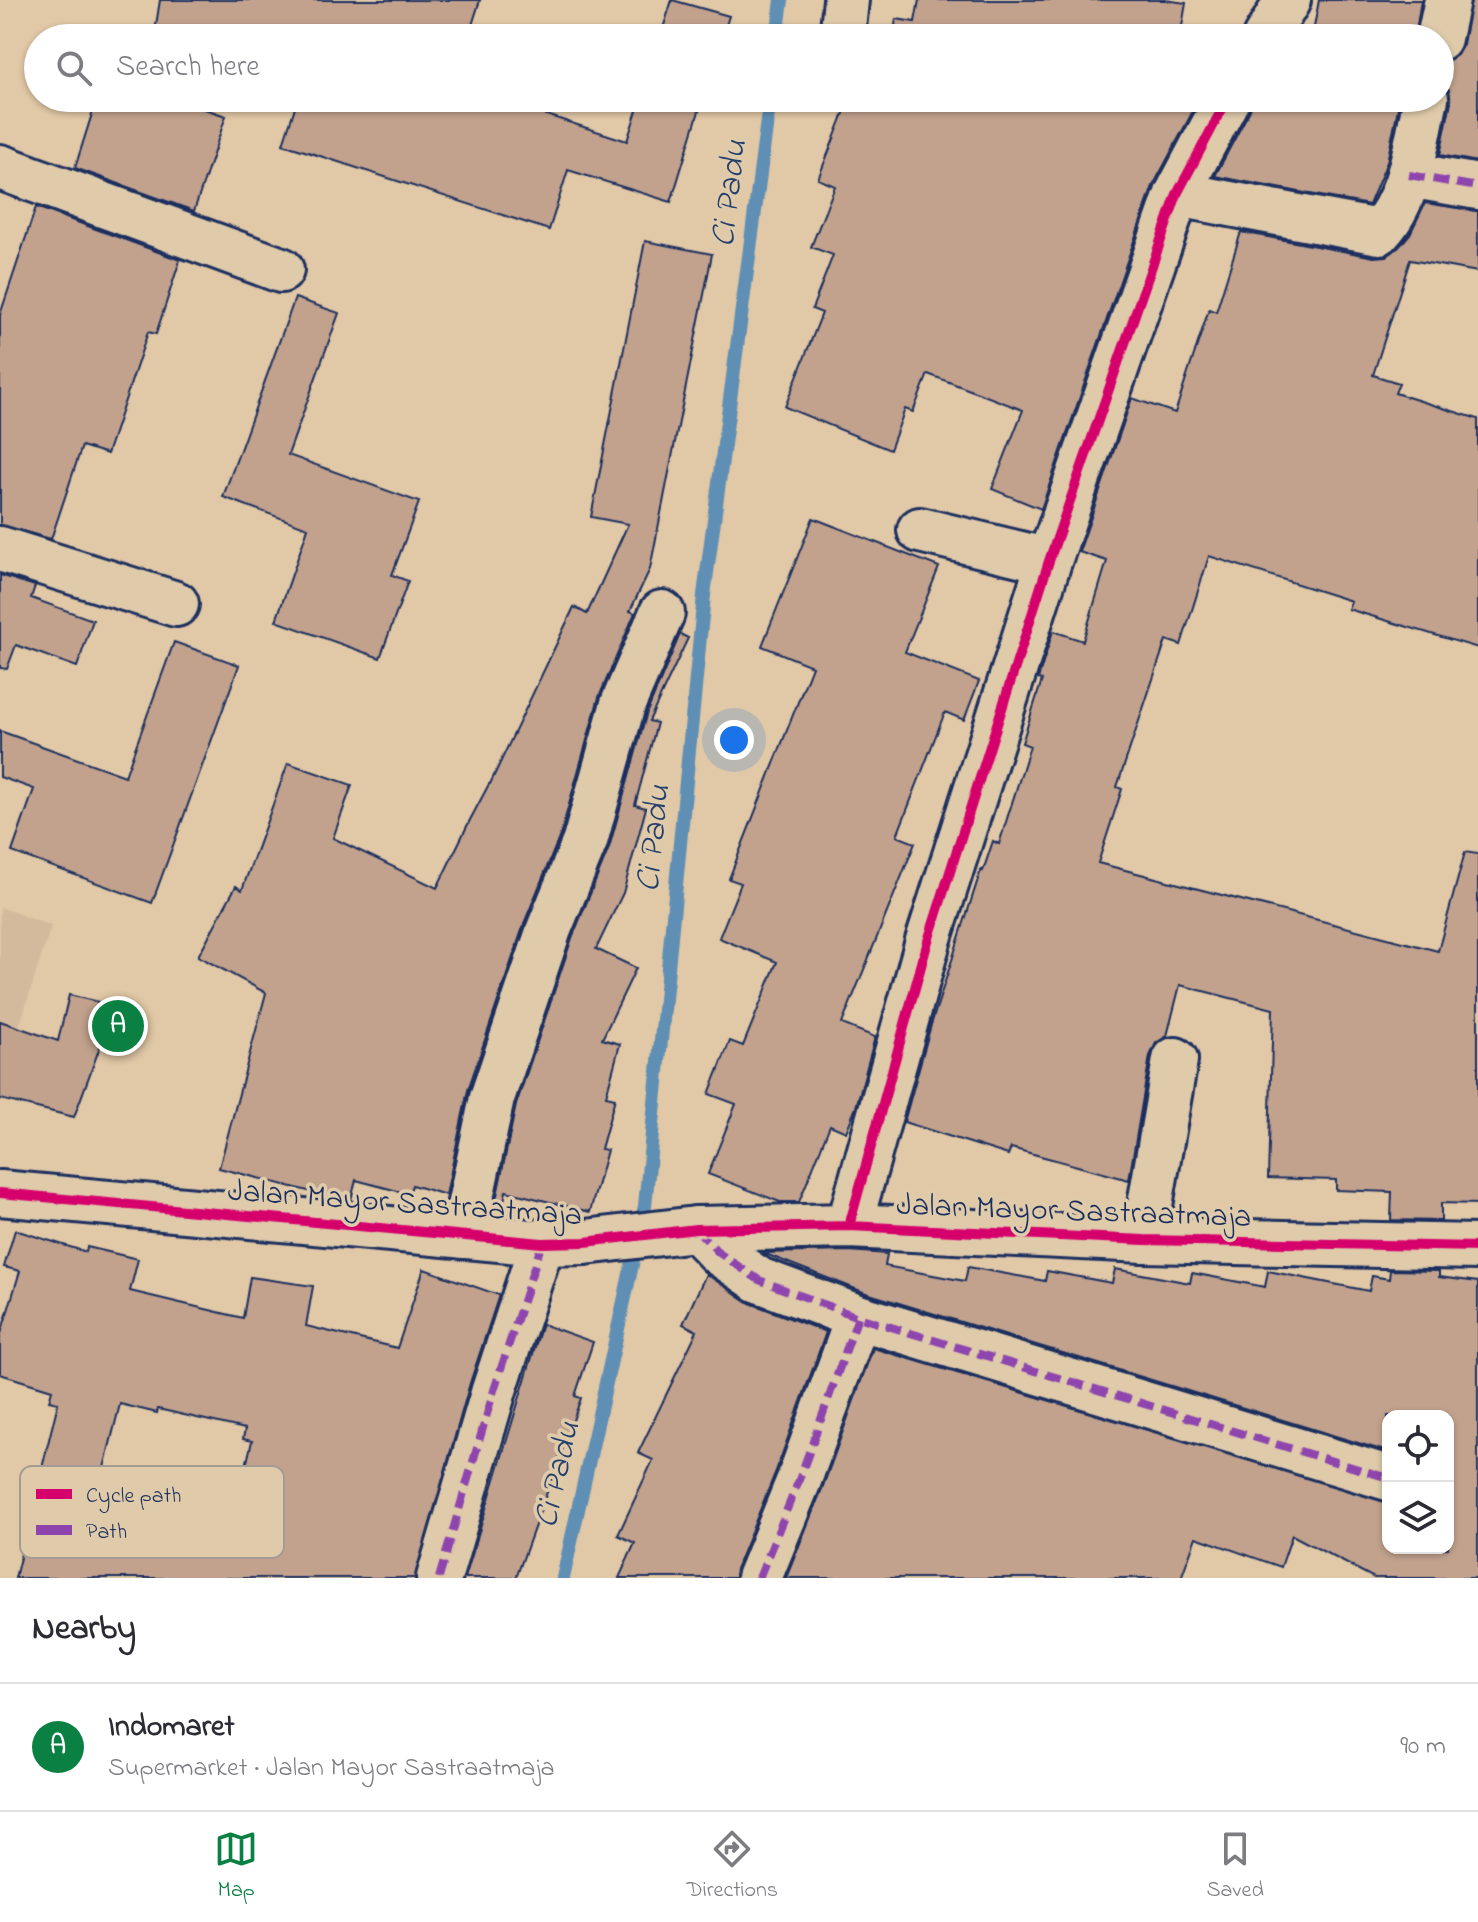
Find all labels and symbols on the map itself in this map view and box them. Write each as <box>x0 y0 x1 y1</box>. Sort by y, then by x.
water label: Ci Padu <box>700 137 762 250</box>
your location <box>714 720 754 760</box>
water label: Ci Padu <box>624 782 685 895</box>
pin: A <box>92 996 144 1056</box>
street label: Jalan Mayor Sastraatmaja <box>226 1169 584 1240</box>
street label: Jalan Mayor Sastraatmaja <box>896 1183 1252 1242</box>
water label: Ci Padu <box>522 1417 595 1533</box>
legend <box>20 1466 284 1558</box>
text: Cycle path <box>86 1481 181 1514</box>
text: Path <box>86 1517 127 1549</box>

